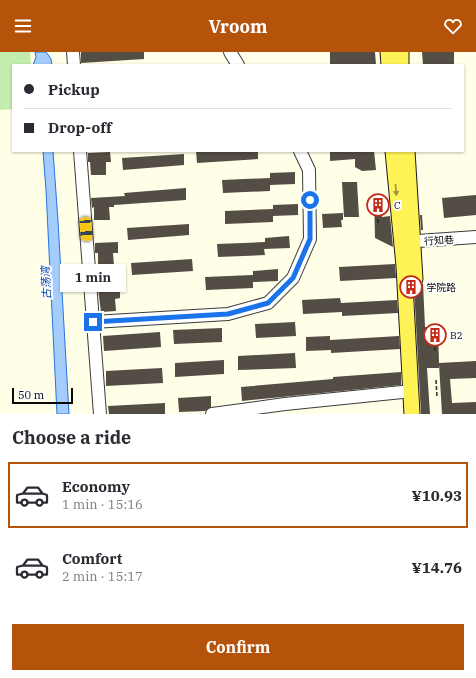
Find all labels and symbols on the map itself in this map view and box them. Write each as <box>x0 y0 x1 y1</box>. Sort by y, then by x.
one-way arrow <box>393 184 400 196</box>
route start <box>301 191 319 209</box>
building icon: C <box>365 192 391 218</box>
place label: C <box>394 199 401 212</box>
car <box>79 217 93 241</box>
street label: 行知巷 <box>424 233 454 248</box>
water label: 古荡湾 <box>38 264 54 300</box>
callout: 1 min <box>60 264 126 292</box>
building icon: 学院路 <box>398 274 424 300</box>
place label: 学院路 <box>426 281 456 294</box>
route end <box>84 313 102 331</box>
building icon: B2 <box>422 322 448 348</box>
place label: B2 <box>450 329 463 342</box>
scale bar <box>12 386 73 405</box>

